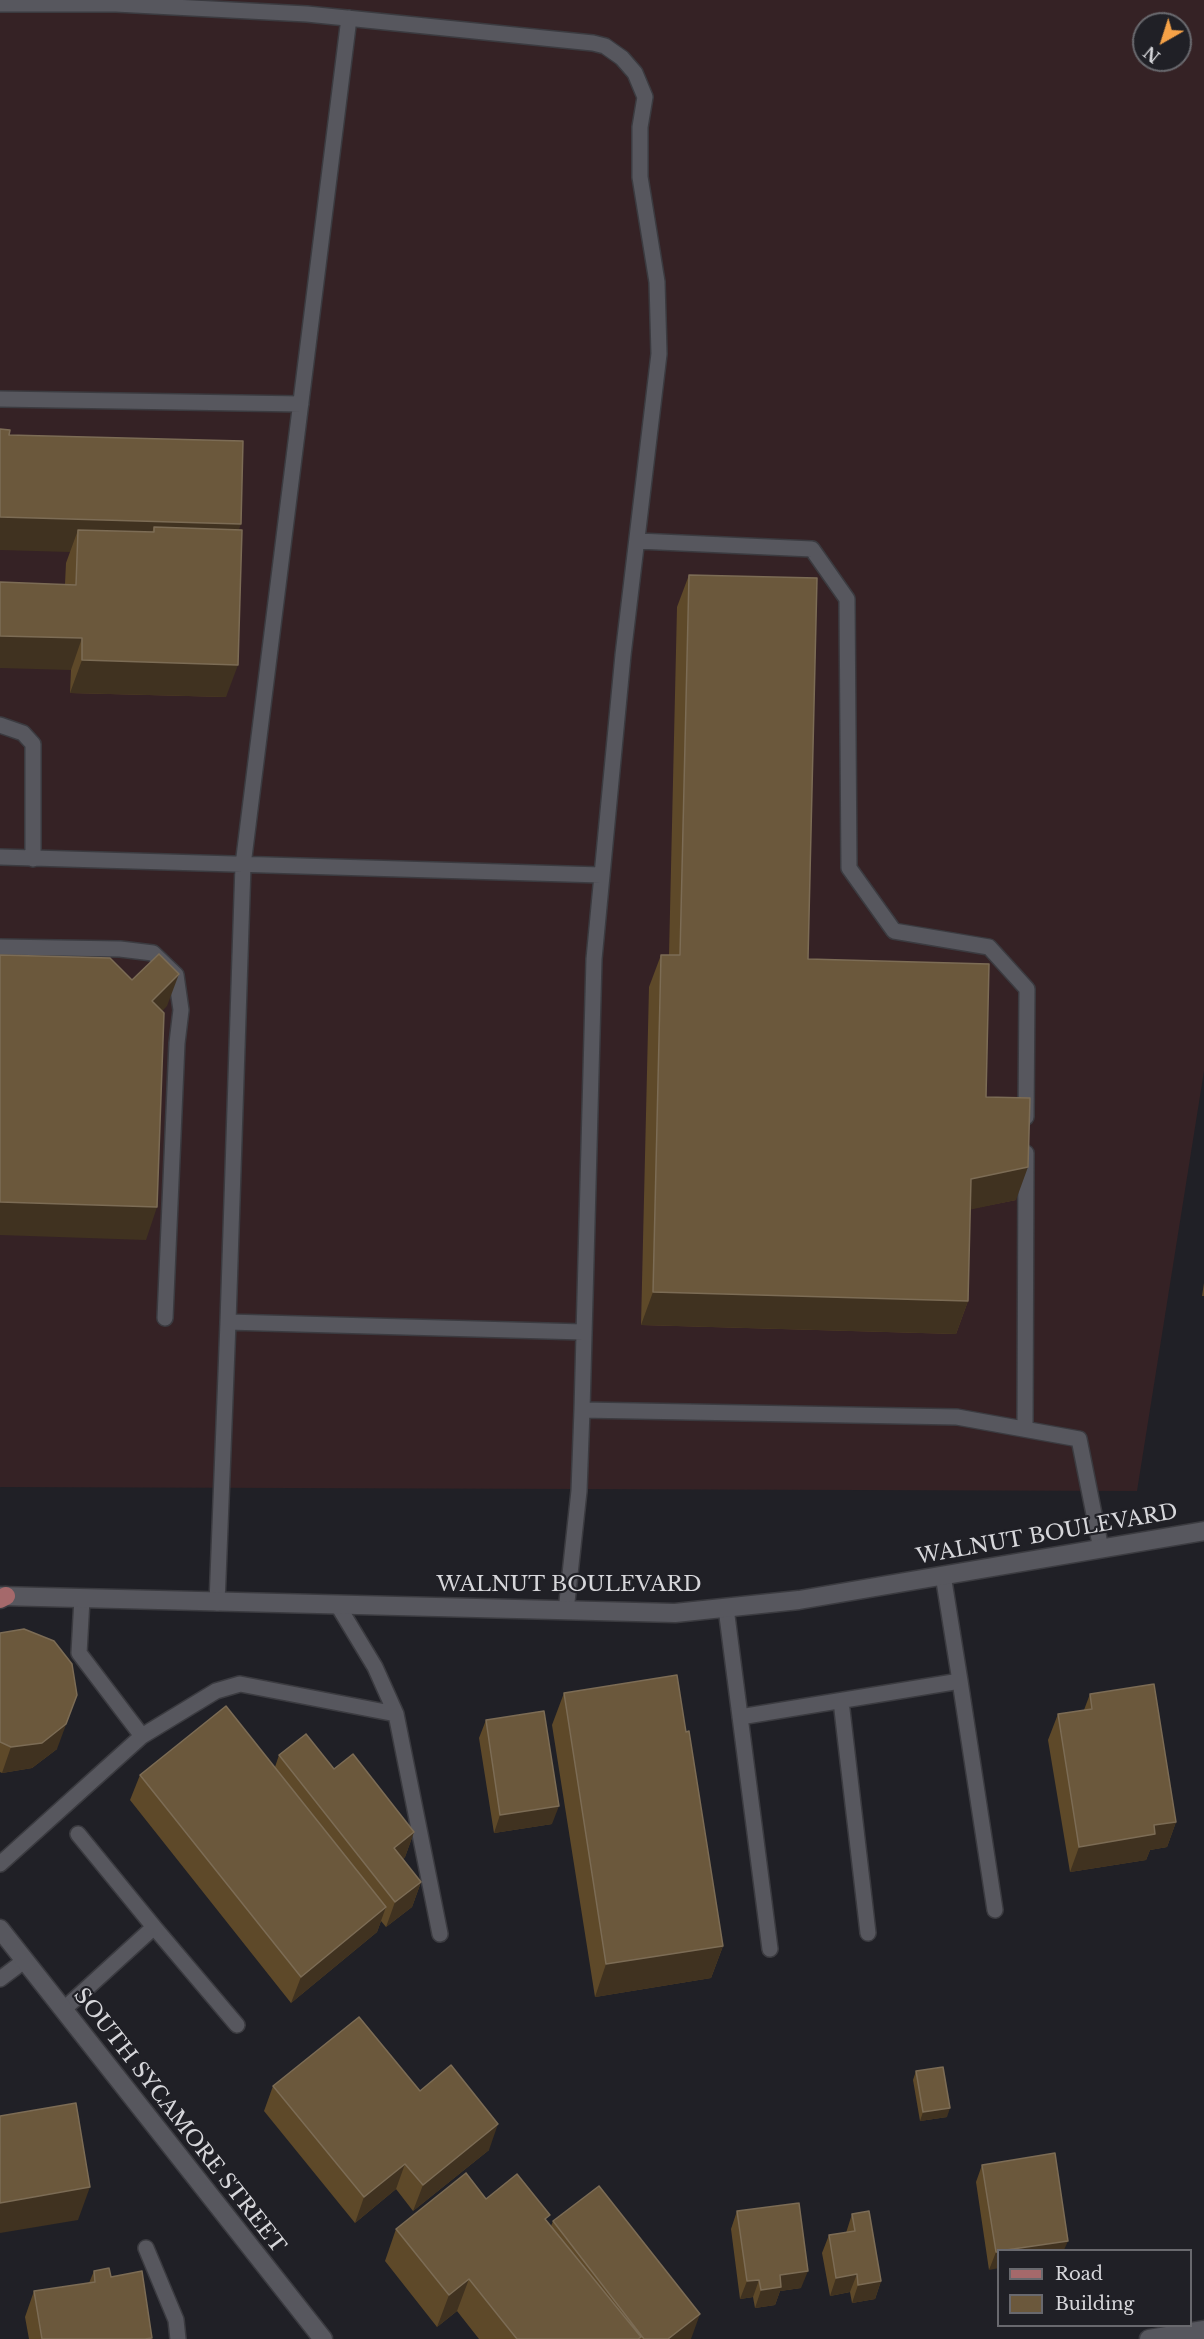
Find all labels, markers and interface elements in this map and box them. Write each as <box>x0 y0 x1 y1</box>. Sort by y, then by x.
north arrow <box>1132 12 1192 72</box>
text: N <box>1140 42 1164 67</box>
street label: WALNUT BOULEVARD <box>914 1500 1180 1570</box>
street label: WALNUT BOULEVARD <box>436 1572 702 1598</box>
street label: SOUTH SYCAMORE STREET <box>68 1984 290 2258</box>
legend <box>997 2249 1192 2327</box>
text: Road <box>1055 2263 1103 2285</box>
text: Building <box>1055 2293 1134 2315</box>

